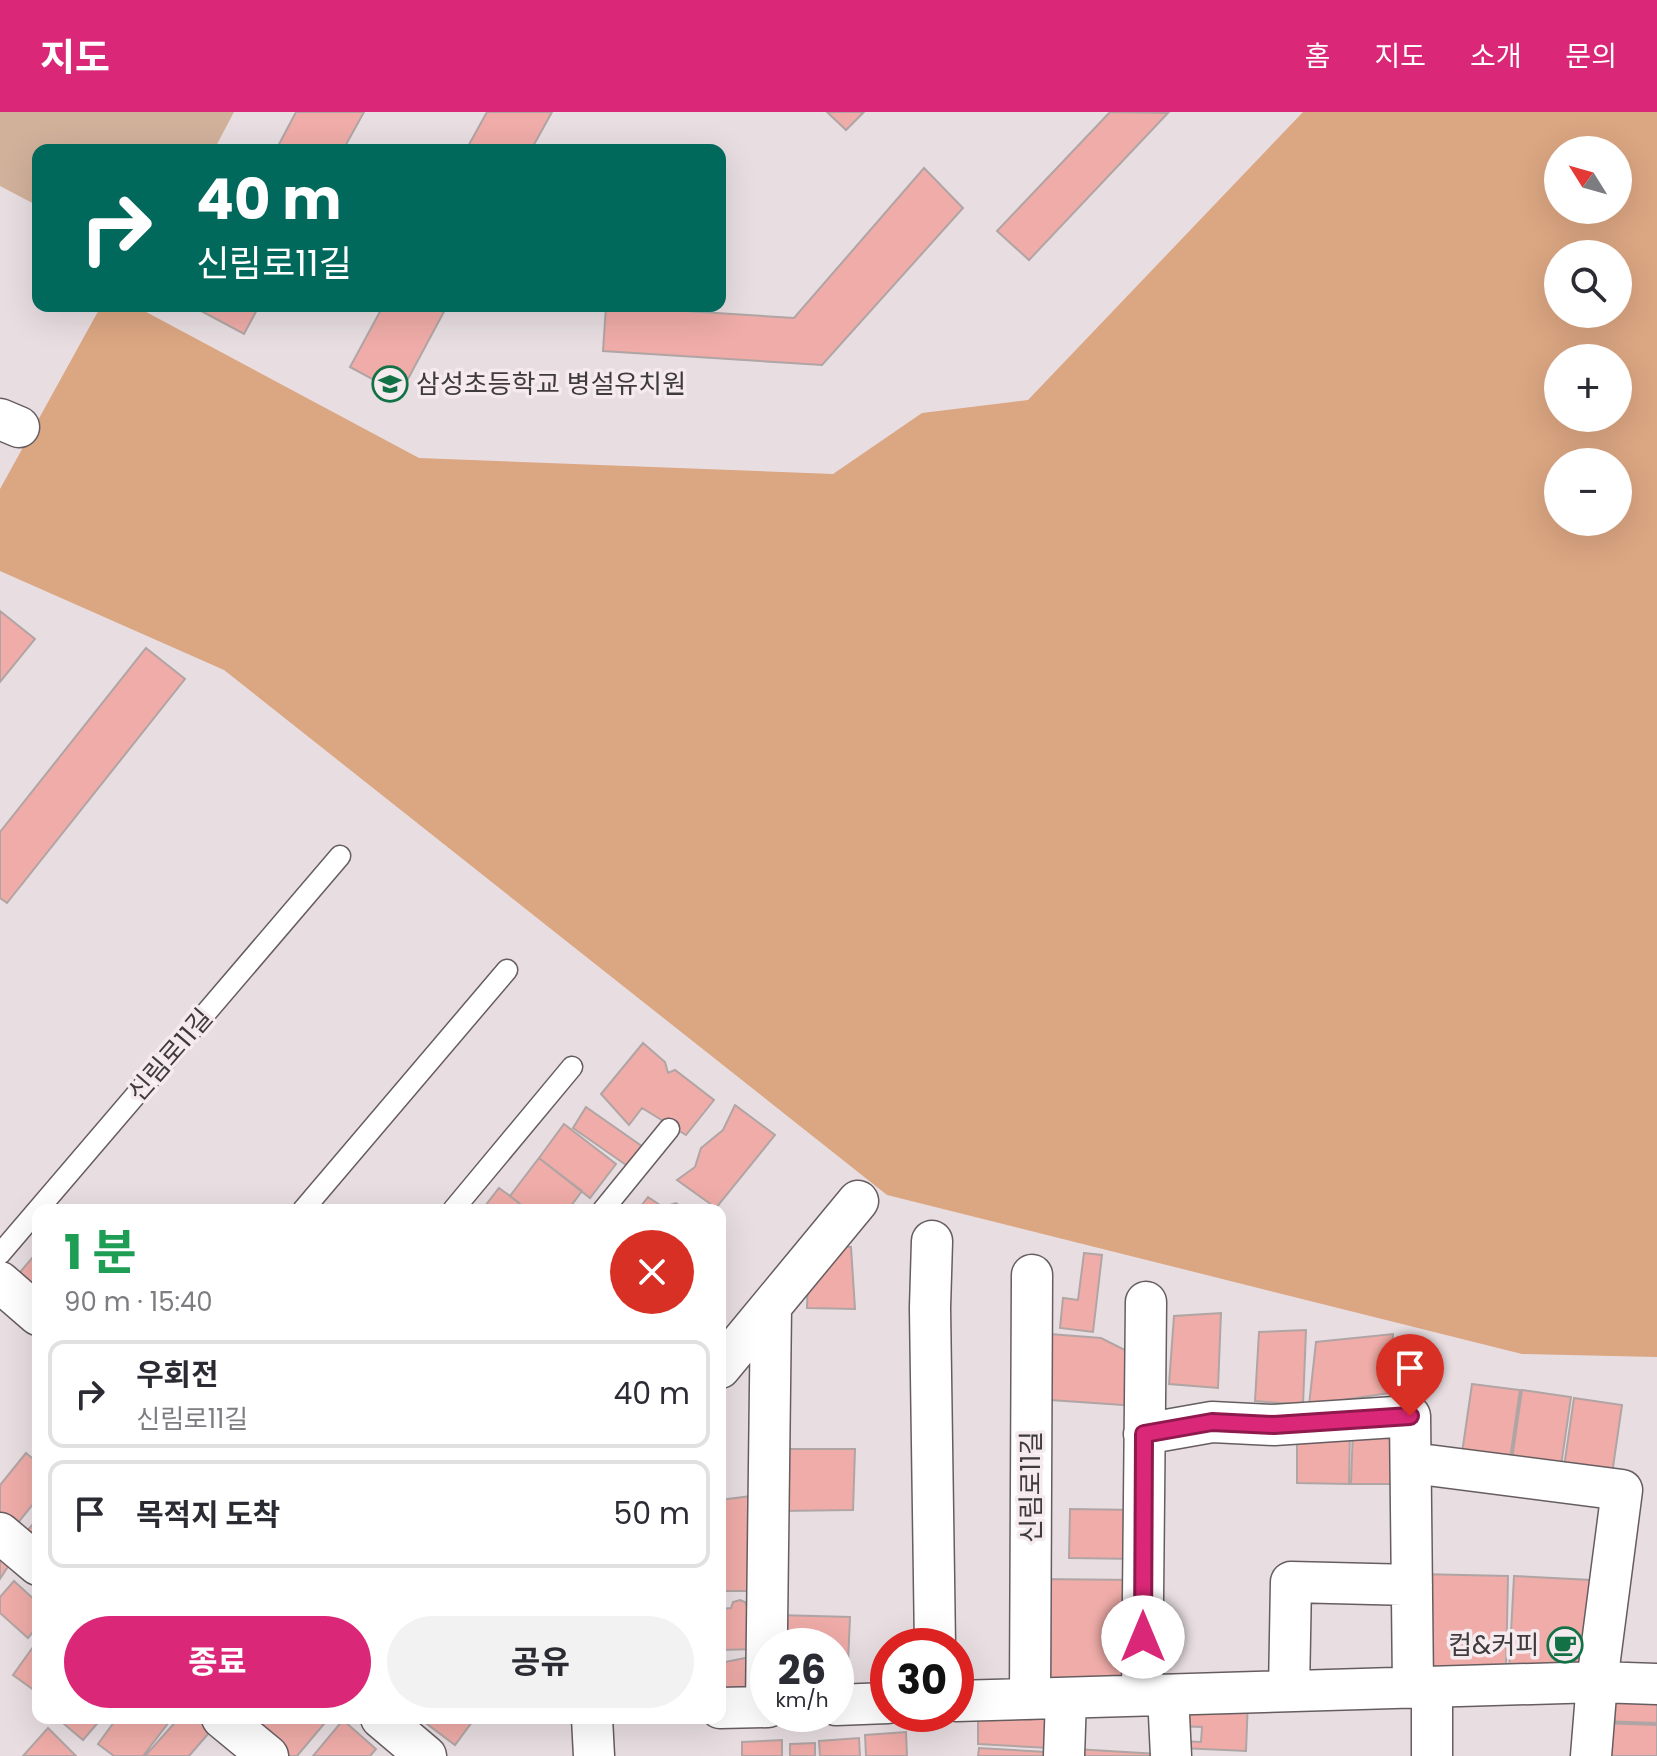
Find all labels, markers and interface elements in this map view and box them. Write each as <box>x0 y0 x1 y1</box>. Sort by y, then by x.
text: 지도 <box>40 31 110 84</box>
text: 홈 <box>1305 37 1330 76</box>
text: 지도 <box>1374 37 1426 76</box>
text: 소개 <box>1470 37 1521 76</box>
text: 문의 <box>1565 37 1617 76</box>
north arrow <box>1544 136 1632 224</box>
map controls <box>1544 136 1632 536</box>
text: 40 m <box>196 160 342 239</box>
icon: right <box>64 176 168 280</box>
text: 신림로11길 <box>196 238 352 289</box>
button: search <box>1544 240 1632 328</box>
button: + <box>1544 344 1632 432</box>
school or university icon: 삼성초등학교 병설유치원 <box>371 365 409 403</box>
place label: 삼성초등학교 병설유치원 <box>416 366 686 402</box>
button: − <box>1544 448 1632 536</box>
street label: 신림로11길 <box>120 1001 220 1109</box>
text: 1 분 <box>64 1219 136 1286</box>
button: close <box>610 1230 694 1314</box>
text: 90 m · 15:40 <box>64 1284 213 1320</box>
pin <box>1376 1334 1444 1416</box>
icon: arrive <box>1388 1346 1432 1390</box>
text: 우회전 <box>136 1353 219 1396</box>
icon: right <box>68 1372 112 1416</box>
text: 40 m <box>613 1372 690 1415</box>
text: 신림로11길 <box>136 1401 248 1437</box>
street label: 신림로11길 <box>1013 1431 1049 1543</box>
icon: arrive <box>68 1492 112 1536</box>
text: 50 m <box>613 1492 690 1535</box>
text: 목적지 도착 <box>136 1493 280 1536</box>
position arrow <box>1101 1595 1185 1679</box>
button: 종료 <box>64 1616 371 1708</box>
button: 공유 <box>387 1616 694 1708</box>
cafe icon: 컵&커피 <box>1546 1626 1584 1664</box>
place label: 컵&커피 <box>1448 1627 1539 1663</box>
speed limit sign: 30 <box>870 1628 974 1732</box>
text: 26 <box>778 1642 826 1698</box>
text: km/h <box>775 1686 829 1714</box>

